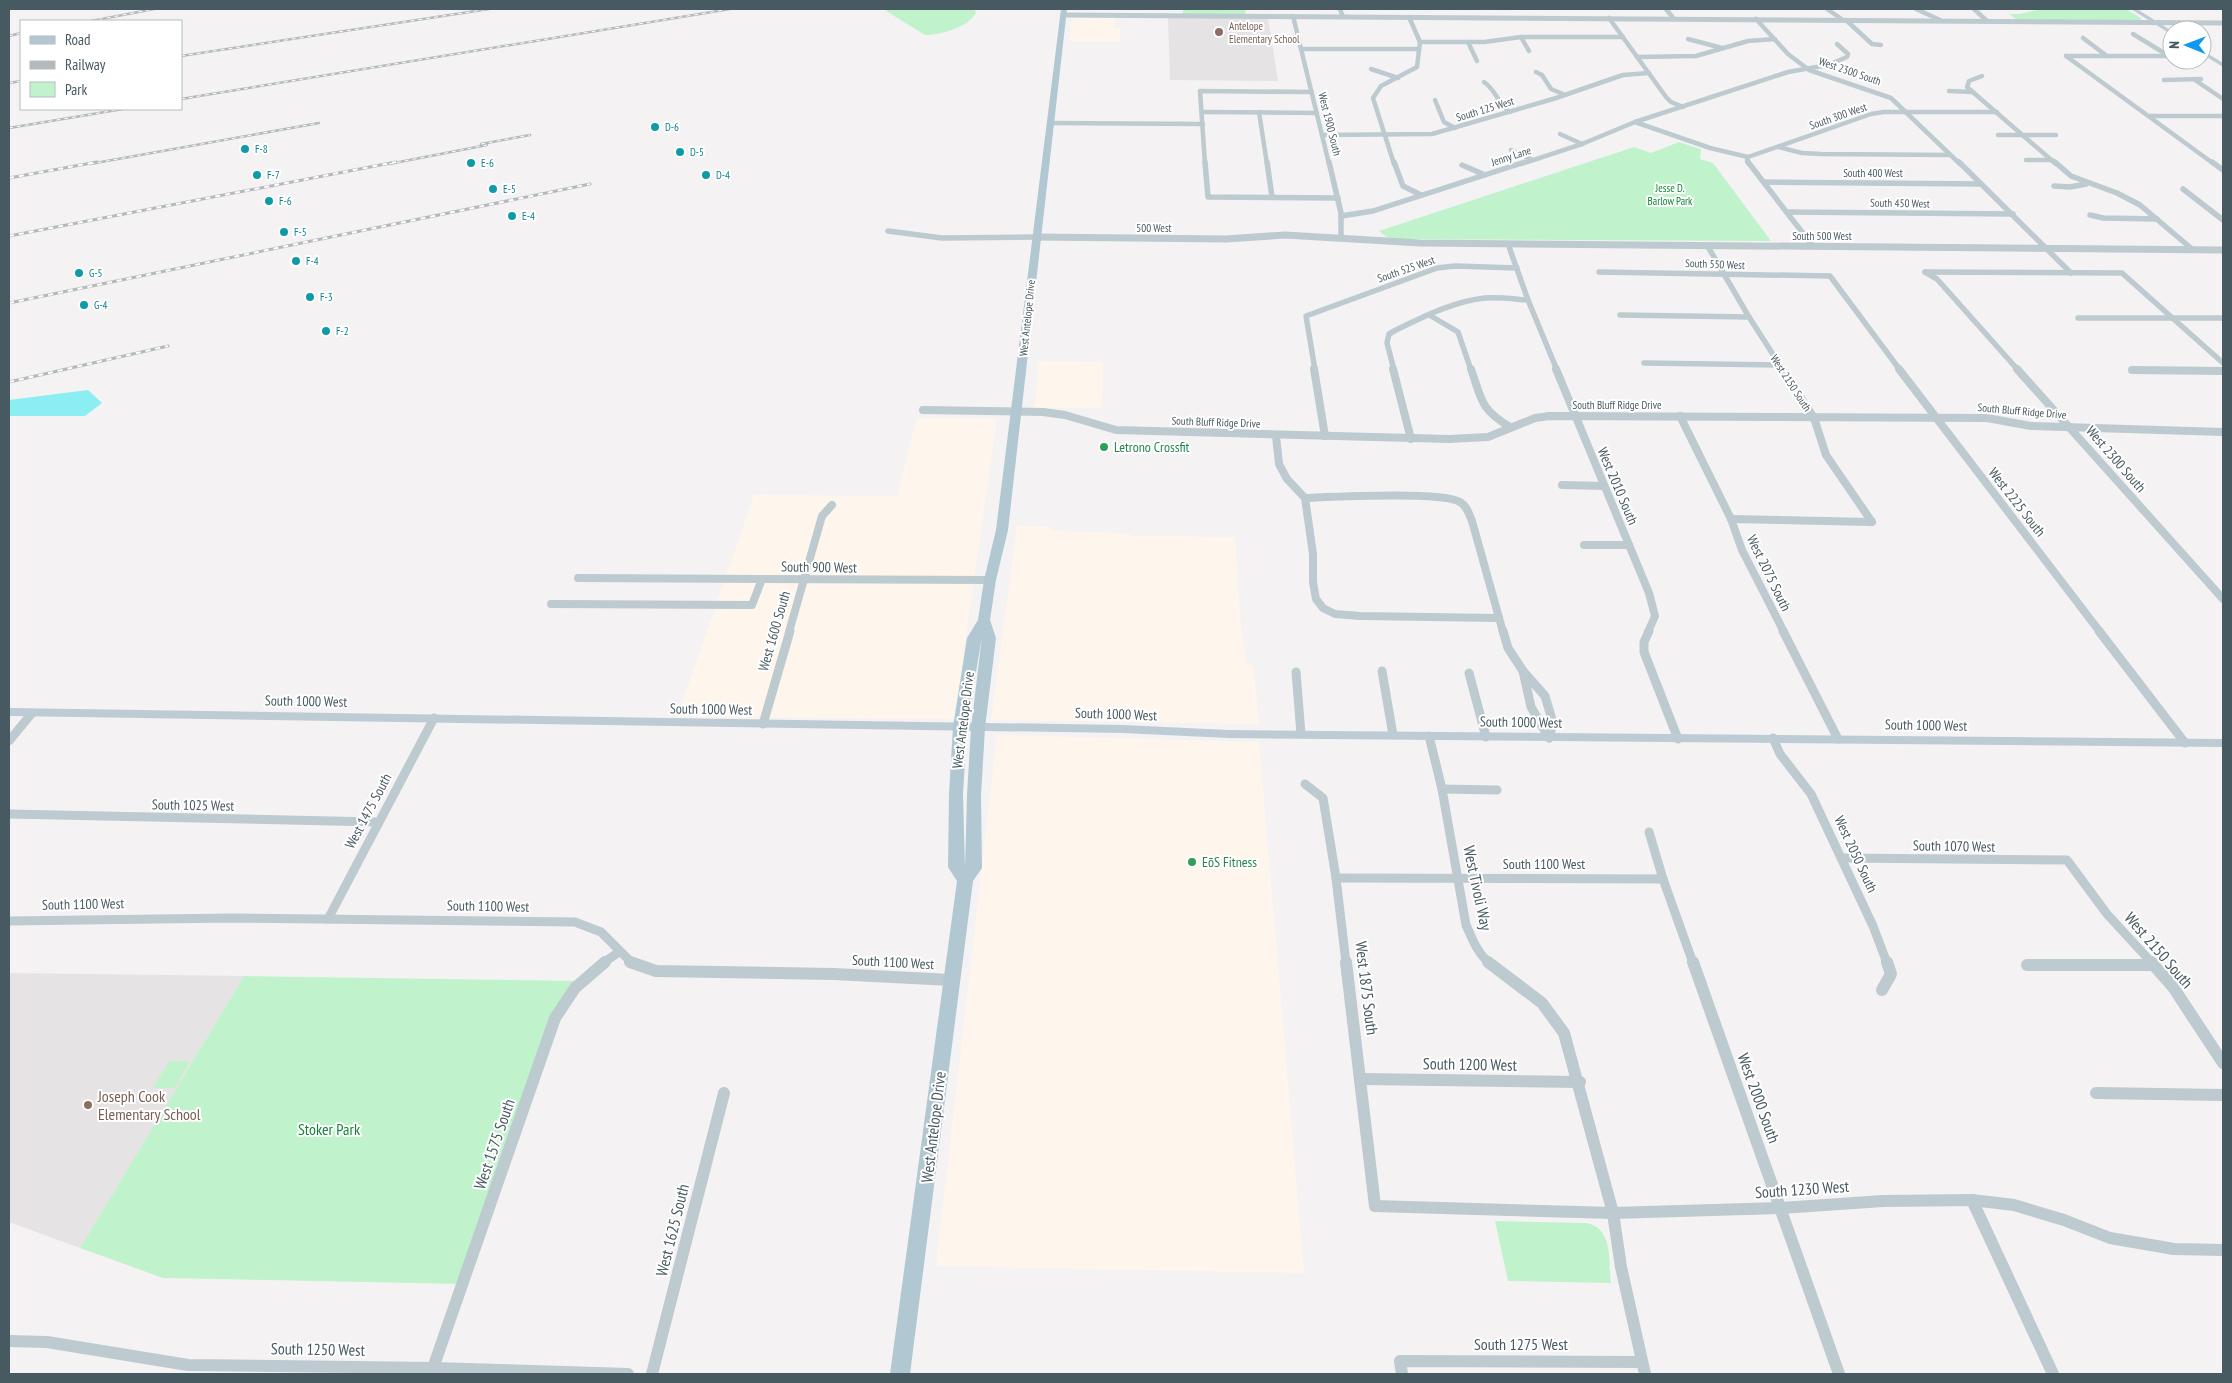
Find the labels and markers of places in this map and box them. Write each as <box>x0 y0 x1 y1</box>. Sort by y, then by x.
place label: Antelope Elementary School <box>1229 19 1300 46</box>
marker: Antelope Elementary School <box>1213 26 1225 38</box>
place label: D-6 <box>665 120 679 134</box>
marker: D-6 <box>649 121 661 133</box>
place label: F-8 <box>255 142 268 156</box>
marker: F-8 <box>239 143 251 155</box>
place label: D-5 <box>690 145 704 159</box>
marker: D-5 <box>674 146 686 158</box>
place label: E-6 <box>481 156 494 170</box>
marker: E-6 <box>465 157 477 169</box>
place label: F-7 <box>267 168 280 182</box>
place label: D-4 <box>716 168 730 182</box>
marker: F-7 <box>251 169 263 181</box>
marker: D-4 <box>700 169 712 181</box>
place label: E-5 <box>503 182 516 196</box>
marker: E-5 <box>487 183 499 195</box>
place label: F-6 <box>279 194 292 208</box>
marker: F-6 <box>263 195 275 207</box>
place label: E-4 <box>522 209 535 223</box>
marker: E-4 <box>506 210 518 222</box>
place label: F-5 <box>294 225 307 239</box>
marker: F-5 <box>278 226 290 238</box>
place label: F-4 <box>306 254 319 268</box>
marker: F-4 <box>290 255 302 267</box>
place label: G-5 <box>89 266 103 280</box>
marker: G-5 <box>73 267 85 279</box>
place label: F-3 <box>320 290 333 304</box>
marker: F-3 <box>304 291 316 303</box>
place label: G-4 <box>94 298 108 312</box>
marker: G-4 <box>78 299 90 311</box>
place label: F-2 <box>336 324 349 338</box>
marker: F-2 <box>320 325 332 337</box>
place label: Letrono Crossfit <box>1114 438 1190 456</box>
marker: Letrono Crossfit <box>1098 441 1110 453</box>
place label: EōS Fitness <box>1202 853 1257 871</box>
marker: EōS Fitness <box>1186 856 1198 868</box>
place label: Joseph Cook Elementary School <box>97 1086 201 1124</box>
marker: Joseph Cook Elementary School <box>82 1099 94 1111</box>

